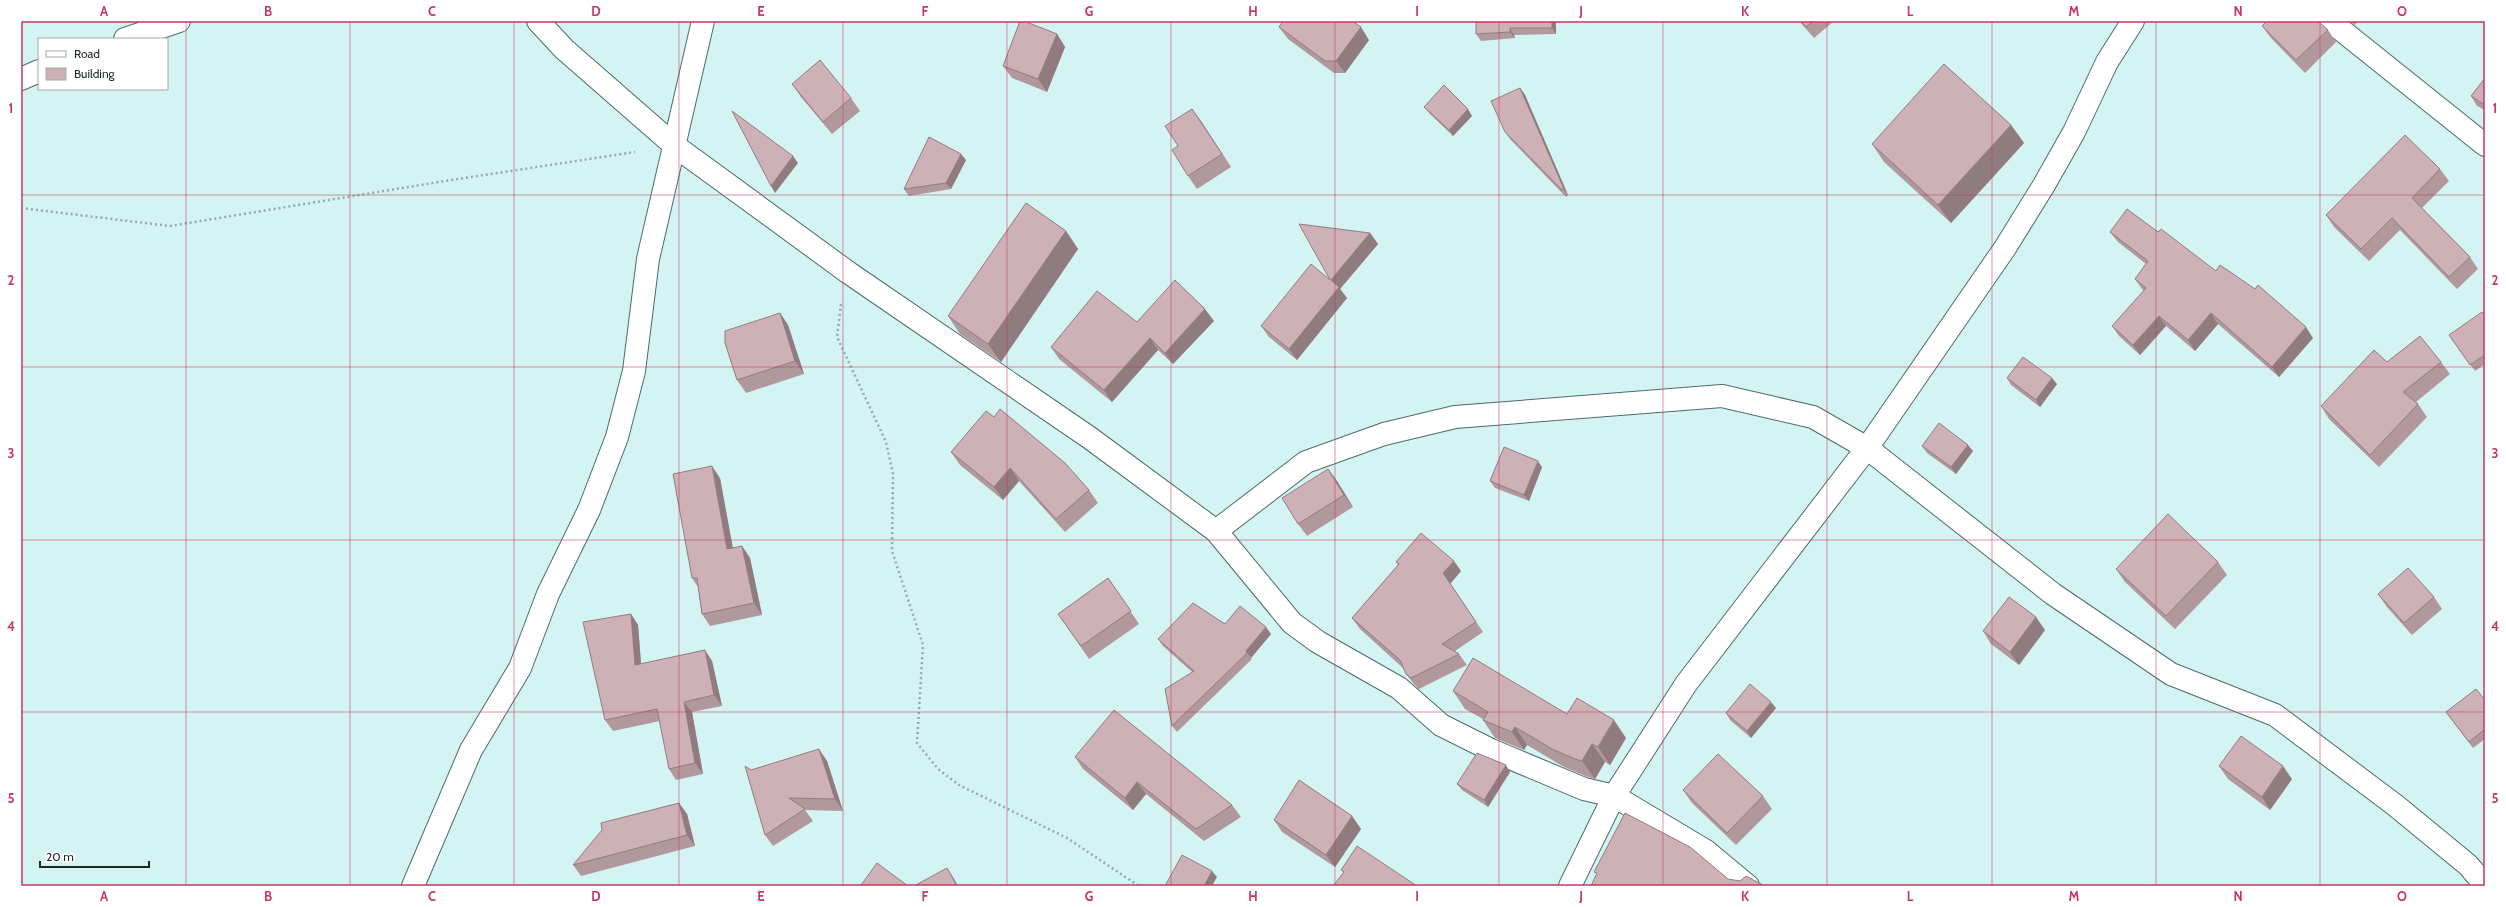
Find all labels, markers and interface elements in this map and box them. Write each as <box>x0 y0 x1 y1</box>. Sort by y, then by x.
text: A <box>100 3 109 19</box>
text: B <box>264 3 272 19</box>
text: C <box>428 3 436 19</box>
text: D <box>591 3 601 19</box>
text: E <box>757 3 765 19</box>
text: F <box>922 3 929 19</box>
text: G <box>1085 3 1094 19</box>
text: H <box>1248 3 1258 19</box>
text: I <box>1415 3 1419 19</box>
text: J <box>1578 3 1583 19</box>
text: K <box>1741 3 1750 19</box>
text: L <box>1907 3 1914 19</box>
text: M <box>2069 3 2080 19</box>
text: N <box>2233 3 2243 19</box>
text: O <box>2397 3 2407 19</box>
legend <box>38 38 168 90</box>
text: Road <box>74 46 100 61</box>
text: Building <box>74 66 116 81</box>
text: 1 <box>9 100 13 116</box>
text: 1 <box>2493 100 2497 116</box>
text: 2 <box>8 272 15 288</box>
text: 2 <box>2492 272 2499 288</box>
text: 3 <box>7 445 15 461</box>
text: 3 <box>2491 445 2499 461</box>
text: 4 <box>7 618 15 634</box>
text: 4 <box>2491 618 2499 634</box>
text: 5 <box>8 790 15 806</box>
text: 5 <box>2492 790 2499 806</box>
scale bar <box>40 843 149 869</box>
text: 20 m <box>46 849 74 864</box>
text: A <box>100 888 109 904</box>
text: B <box>264 888 272 904</box>
text: C <box>428 888 436 904</box>
text: D <box>591 888 601 904</box>
text: E <box>757 888 765 904</box>
text: F <box>922 888 929 904</box>
text: G <box>1085 888 1094 904</box>
text: H <box>1248 888 1258 904</box>
text: I <box>1415 888 1419 904</box>
text: J <box>1578 888 1583 904</box>
text: K <box>1741 888 1750 904</box>
text: L <box>1907 888 1914 904</box>
text: M <box>2069 888 2080 904</box>
text: N <box>2233 888 2243 904</box>
text: O <box>2397 888 2407 904</box>

